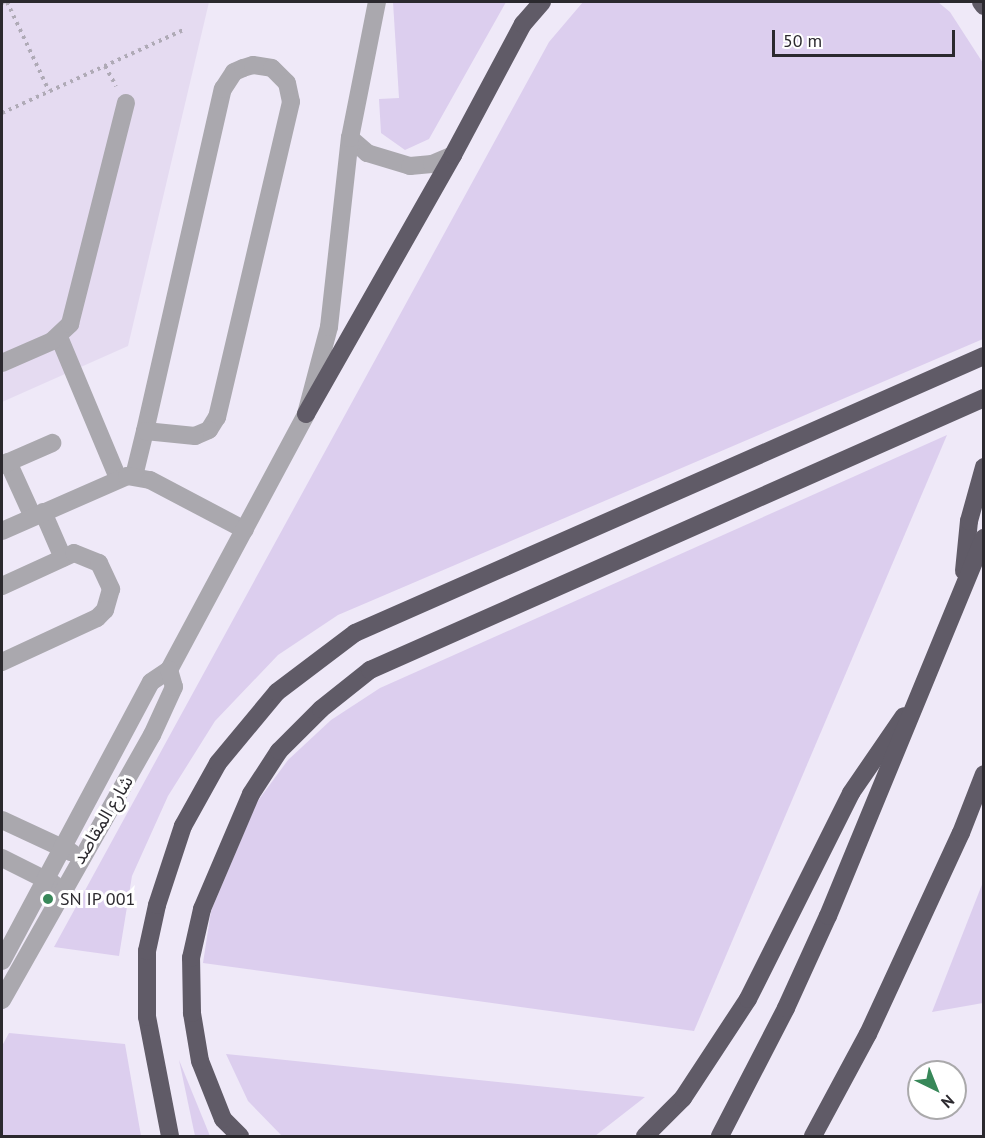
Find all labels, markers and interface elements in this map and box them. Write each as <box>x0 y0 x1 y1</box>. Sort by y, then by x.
scale bar <box>775 18 958 56</box>
text: 50 m <box>783 29 822 52</box>
street label: شارع المقاصد <box>68 772 138 868</box>
place label: SN IP 001 <box>60 888 136 910</box>
marker: SN IP 001 <box>41 892 55 906</box>
north arrow <box>907 1060 967 1120</box>
text: N <box>937 1091 959 1113</box>

